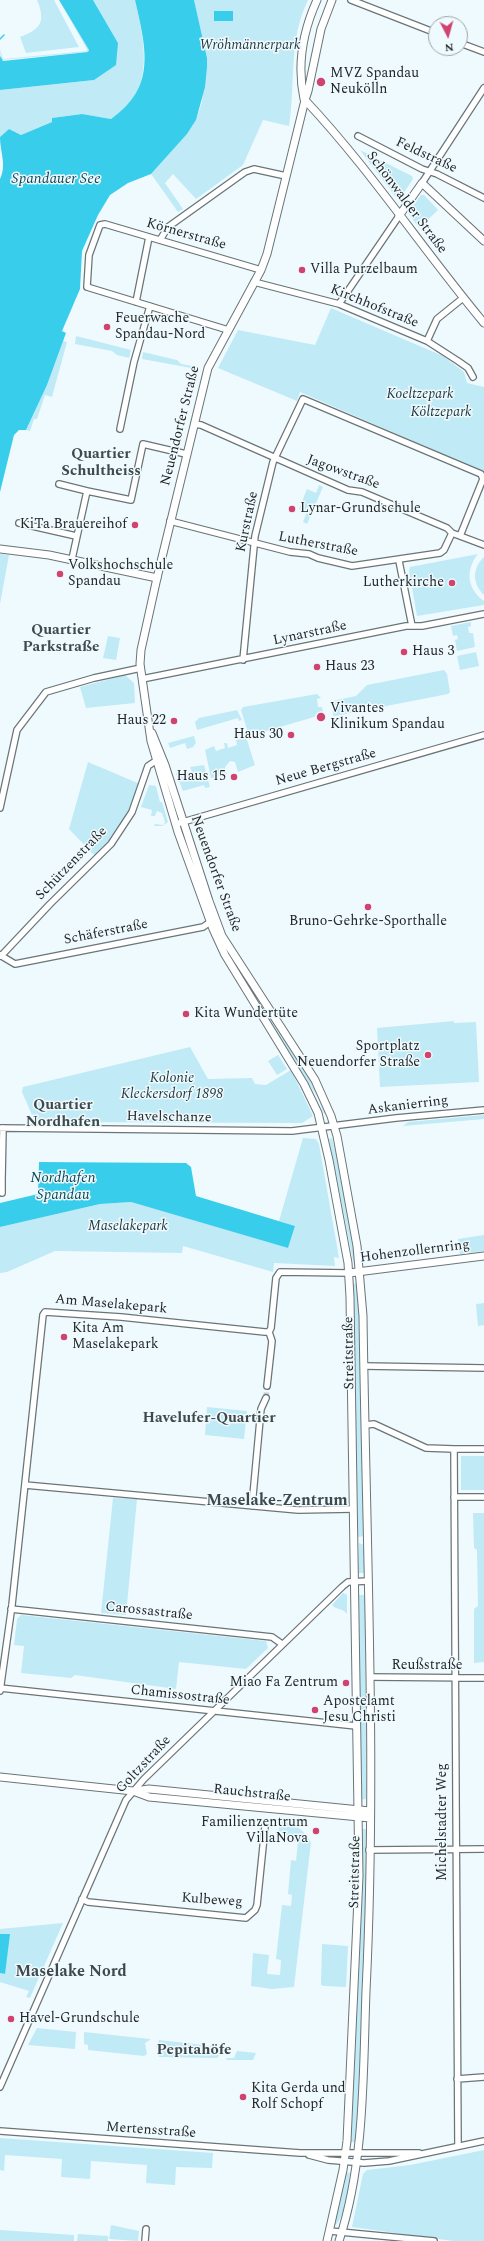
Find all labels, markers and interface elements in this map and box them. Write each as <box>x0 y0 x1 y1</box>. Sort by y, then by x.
north arrow <box>428 16 468 56</box>
park label: Wröhmännerpark <box>200 38 300 54</box>
text: N <box>444 39 455 56</box>
place label: MVZ Spandau Neukölln <box>330 66 419 98</box>
marker: MVZ Spandau Neukölln <box>315 76 327 88</box>
street label: Feldstraße <box>393 135 459 177</box>
street label: Schönwalder Straße <box>362 149 450 257</box>
water label: Spandauer See <box>11 171 101 189</box>
street label: Körnerstraße <box>144 216 228 254</box>
place label: Villa Purzelbaum <box>310 262 418 278</box>
marker: Villa Purzelbaum <box>297 265 307 275</box>
street label: Kirchhofstraße <box>327 282 421 332</box>
place label: Feuerwache Spandau-Nord <box>115 311 205 344</box>
marker: Feuerwache Spandau-Nord <box>102 322 112 332</box>
street label: Neuendorfer Straße <box>158 364 204 488</box>
park label: Koeltzepark <box>386 387 454 403</box>
park label: Költzepark <box>410 405 472 421</box>
district label: Quartier Schultheiss <box>61 446 141 481</box>
street label: Jagowstraße <box>304 452 382 494</box>
street label: Kurstraße <box>233 490 263 554</box>
place label: Lynar-Grundschule <box>300 501 421 517</box>
marker: Lynar-Grundschule <box>287 504 297 514</box>
place label: KiTa Brauereihof <box>20 517 127 533</box>
marker: KiTa Brauereihof <box>130 520 140 530</box>
street label: Lutherstraße <box>277 529 359 561</box>
place label: Volkshochschule Spandau <box>68 558 173 590</box>
marker: Volkshochschule Spandau <box>55 569 65 579</box>
place label: Lutherkirche <box>363 575 444 591</box>
marker: Lutherkirche <box>447 578 457 588</box>
street label: Lynarstraße <box>272 618 348 650</box>
district label: Quartier Parkstraße <box>23 622 99 657</box>
place label: Haus 3 <box>412 644 455 660</box>
marker: Haus 3 <box>399 647 409 657</box>
place label: Haus 23 <box>325 659 375 675</box>
marker: Haus 23 <box>312 662 322 672</box>
place label: Vivantes Klinikum Spandau <box>330 701 445 734</box>
marker: Vivantes Klinikum Spandau <box>315 711 327 723</box>
place label: Haus 22 <box>116 713 166 729</box>
marker: Haus 22 <box>169 716 179 726</box>
place label: Haus 30 <box>233 727 283 743</box>
marker: Haus 30 <box>286 730 296 740</box>
street label: Neue Bergstraße <box>274 746 378 790</box>
place label: Haus 15 <box>176 769 226 785</box>
marker: Haus 15 <box>229 772 239 782</box>
street label: Neuendorfer Straße <box>186 813 244 935</box>
street label: Schützenstraße <box>33 824 111 904</box>
marker: Bruno-Gehrke-Sporthalle <box>363 902 373 912</box>
place label: Bruno-Gehrke-Sporthalle <box>289 914 447 930</box>
street label: Schäferstraße <box>63 917 149 949</box>
place label: Kita Wundertüte <box>194 1006 298 1022</box>
marker: Kita Wundertüte <box>181 1009 191 1019</box>
place label: Sportplatz Neuendorfer Straße <box>297 1039 420 1072</box>
marker: Sportplatz Neuendorfer Straße <box>423 1050 433 1060</box>
park label: Kolonie Kleckersdorf 1898 <box>121 1071 223 1104</box>
street label: Askanierring <box>367 1093 449 1119</box>
district label: Quartier Nordhafen <box>26 1097 100 1132</box>
street label: Havelschanze <box>126 1109 212 1127</box>
water label: Nordhafen Spandau <box>30 1170 96 1205</box>
park label: Maselakepark <box>88 1219 168 1235</box>
street label: Hohenzollernring <box>359 1237 471 1267</box>
street label: Am Maselakepark <box>54 1292 168 1318</box>
street label: Streitstraße <box>341 1316 359 1390</box>
place label: Kita Am Maselakepark <box>72 1321 159 1354</box>
marker: Kita Am Maselakepark <box>59 1332 69 1342</box>
district label: Havelufer-Quartier <box>142 1410 276 1428</box>
district label: Maselake-Zentrum <box>206 1492 348 1512</box>
street label: Carossastraße <box>105 1599 193 1625</box>
street label: Reußstraße <box>391 1658 463 1674</box>
place label: Miao Fa Zentrum <box>229 1675 338 1691</box>
marker: Miao Fa Zentrum <box>341 1678 351 1688</box>
street label: Chamissostraße <box>130 1682 230 1710</box>
place label: Apostelamt Jesu Christi <box>323 1694 396 1726</box>
marker: Apostelamt Jesu Christi <box>310 1705 320 1715</box>
street label: Goltzstraße <box>113 1733 175 1797</box>
street label: Michelstadter Weg <box>435 1763 451 1881</box>
street label: Rauchstraße <box>212 1782 292 1806</box>
place label: Familienzentrum VillaNova <box>201 1815 308 1848</box>
marker: Familienzentrum VillaNova <box>311 1826 321 1836</box>
street label: Streitstraße <box>347 1835 365 1909</box>
street label: Kulbeweg <box>181 1890 243 1912</box>
district label: Maselake Nord <box>15 1963 127 1983</box>
place label: Havel-Grundschule <box>19 2011 140 2027</box>
marker: Havel-Grundschule <box>6 2014 16 2024</box>
district label: Pepitahöfe <box>156 2042 232 2060</box>
place label: Kita Gerda und Rolf Schopf <box>251 2081 346 2114</box>
marker: Kita Gerda und Rolf Schopf <box>238 2092 248 2102</box>
street label: Mertensstraße <box>105 2119 197 2143</box>

